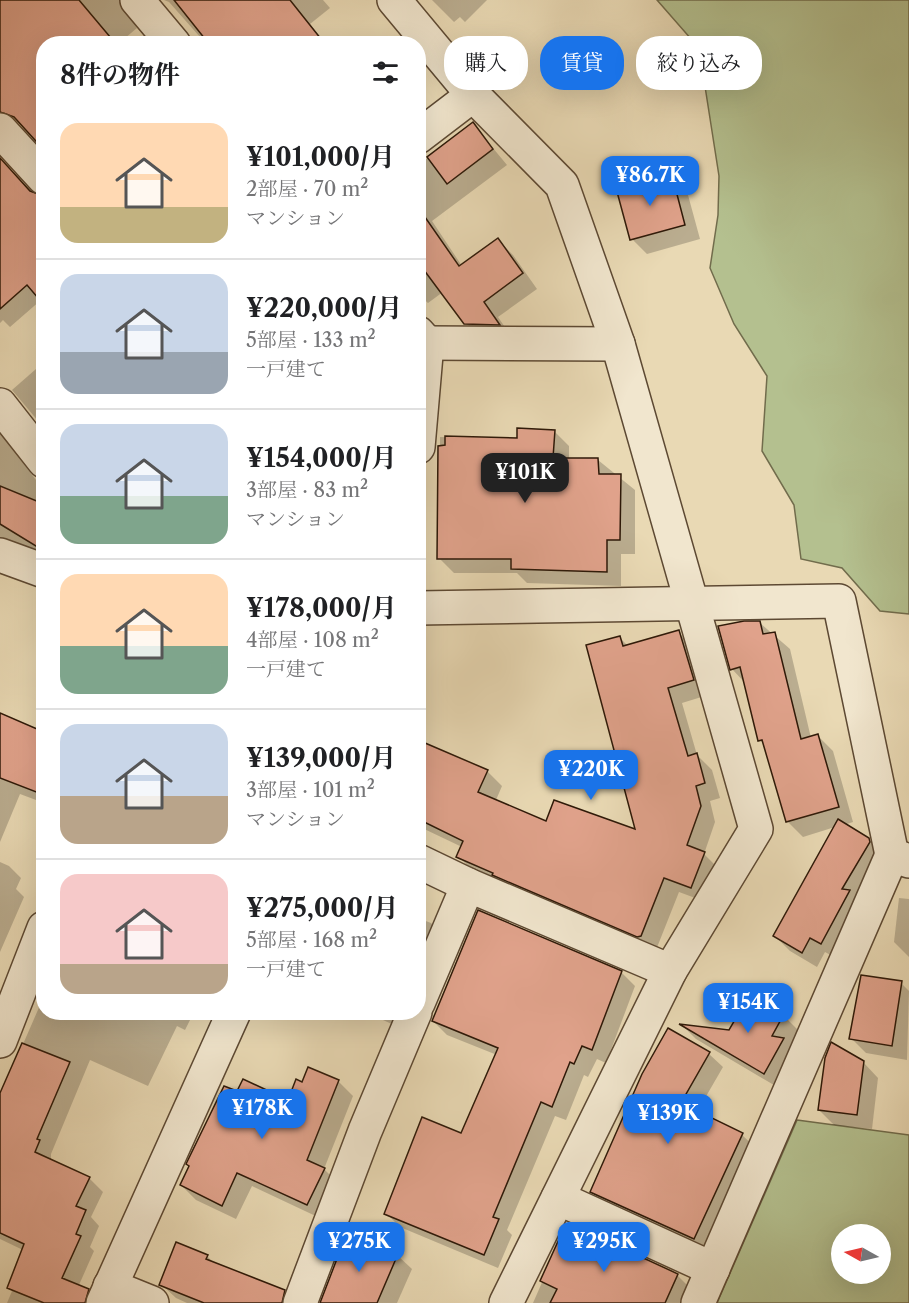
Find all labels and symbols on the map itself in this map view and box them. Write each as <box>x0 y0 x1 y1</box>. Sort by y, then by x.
pin: ¥86.7K <box>601 156 699 207</box>
pin: ¥101K <box>483 453 567 504</box>
pin: ¥220K <box>549 750 633 801</box>
pin: ¥154K <box>706 983 790 1034</box>
pin: ¥178K <box>220 1089 304 1140</box>
pin: ¥139K <box>626 1094 710 1145</box>
pin: ¥275K <box>317 1222 401 1273</box>
pin: ¥295K <box>562 1222 646 1273</box>
north arrow <box>831 1224 891 1284</box>

